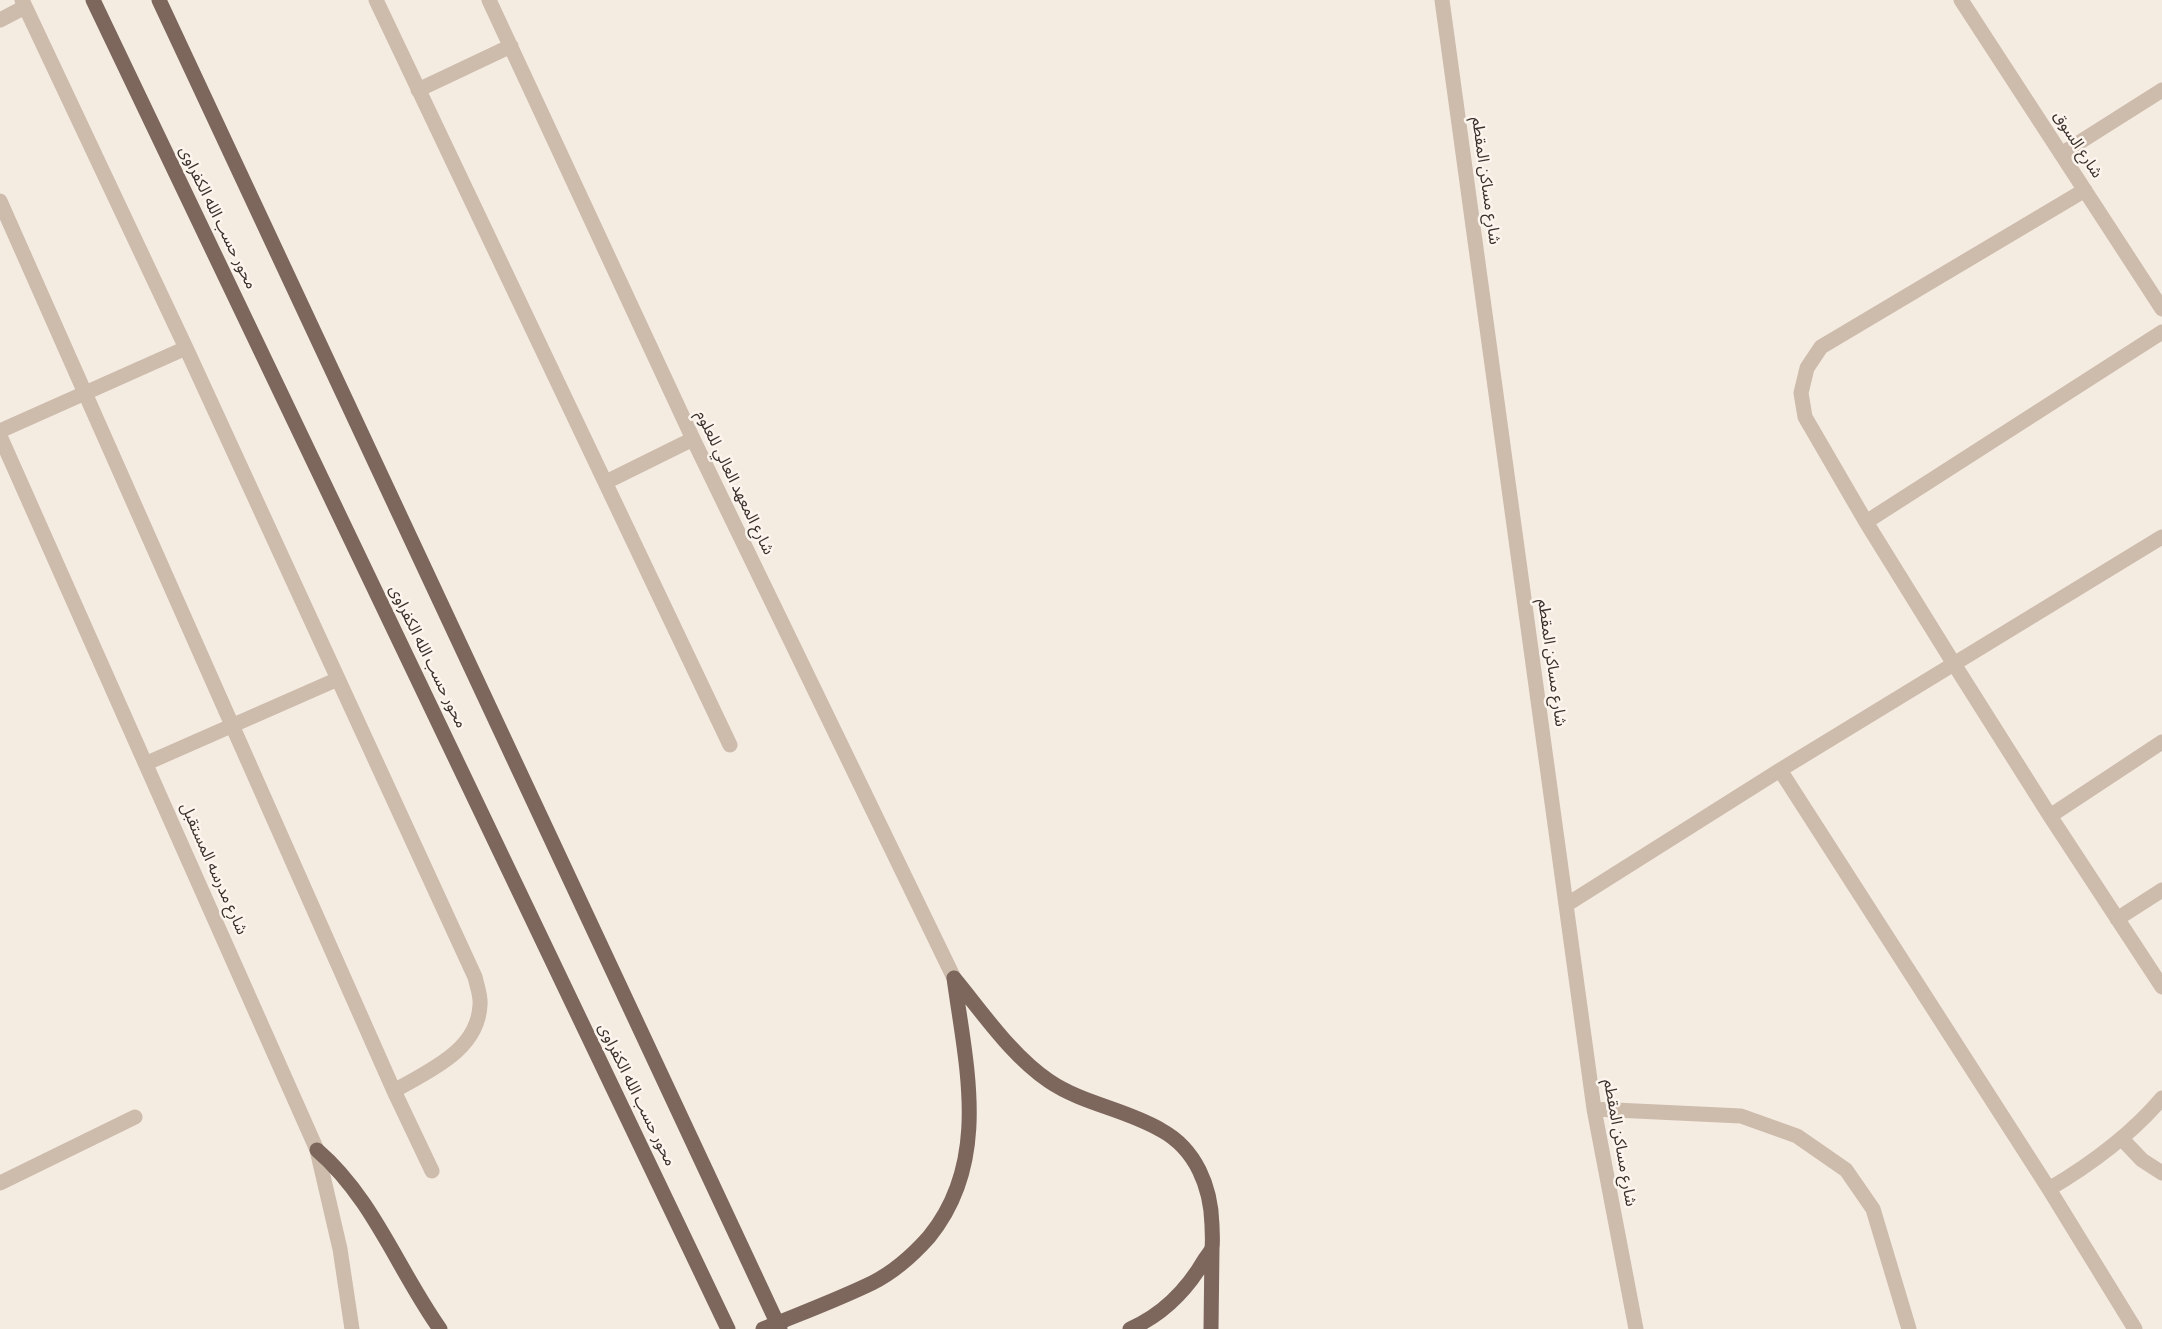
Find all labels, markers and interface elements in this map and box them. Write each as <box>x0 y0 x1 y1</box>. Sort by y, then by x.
street label: شارع السوق <box>2048 108 2106 182</box>
street label: شارع مساكن المقطم <box>1467 116 1503 246</box>
street label: محور حسب الله الكفراوى <box>174 143 260 293</box>
street label: شارع المعهد العالي للعلوم <box>691 408 777 558</box>
street label: محور حسب الله الكفراوى <box>384 582 470 732</box>
street label: شارع مساكن المقطم <box>1533 598 1569 728</box>
street label: شارع مدرسه المستقبل <box>175 800 251 938</box>
street label: محور حسب الله الكفراوى <box>593 1020 679 1170</box>
street label: شارع مساكن المقطم <box>1598 1078 1640 1208</box>

